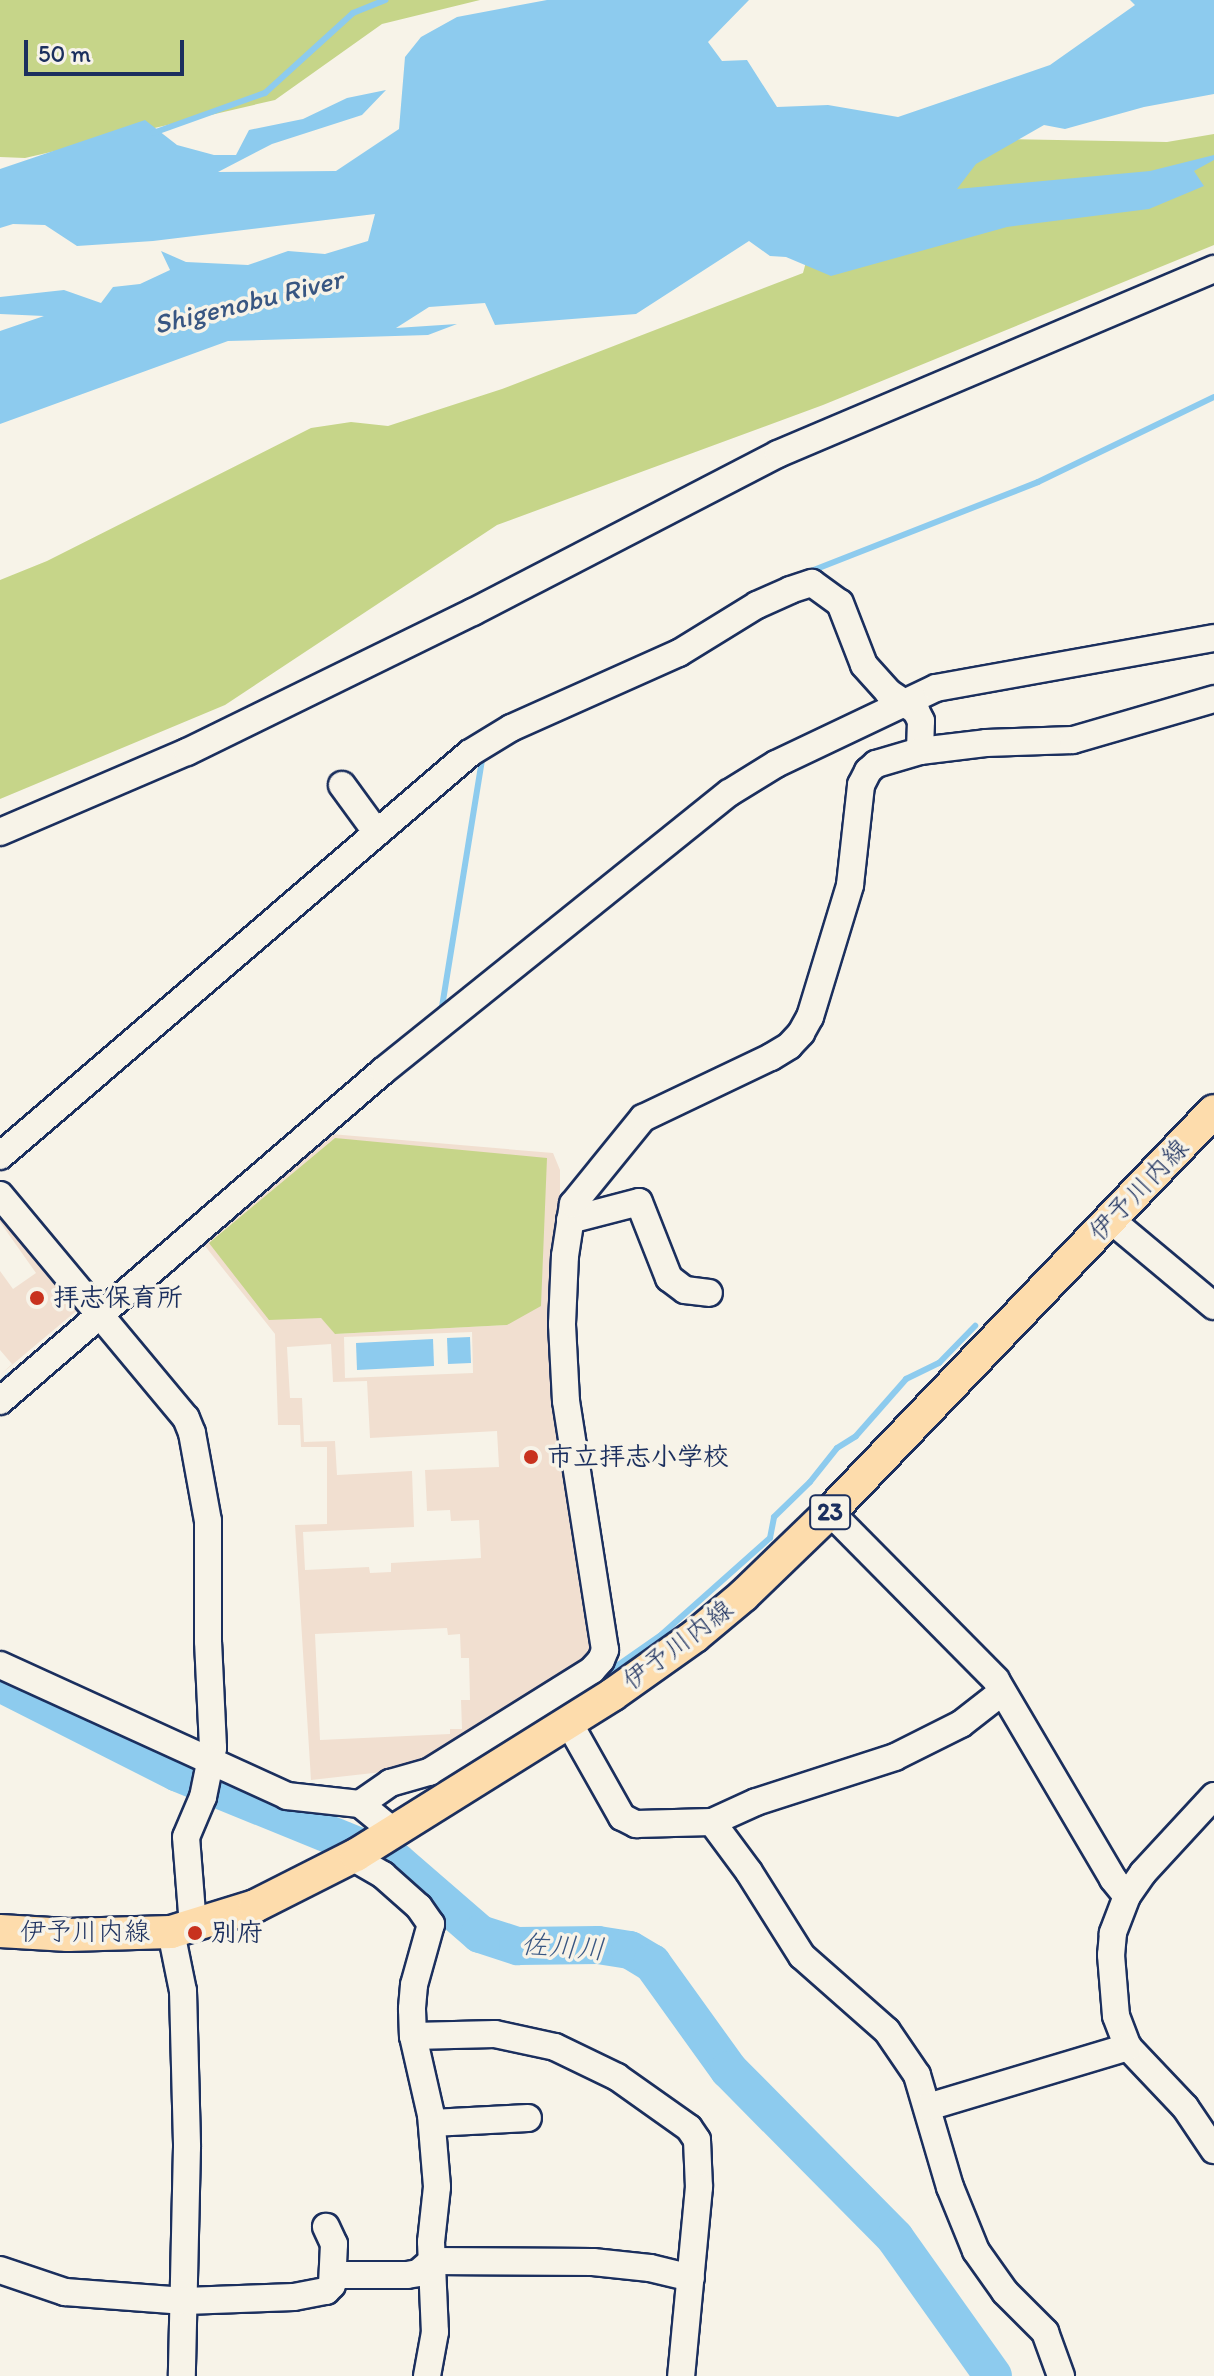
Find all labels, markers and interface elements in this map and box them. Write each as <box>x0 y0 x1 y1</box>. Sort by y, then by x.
scale bar <box>28 24 188 74</box>
text: 50 m <box>38 39 91 68</box>
water label: Shigenobu River <box>150 261 346 341</box>
street label: 伊予川内線 <box>1083 1132 1195 1248</box>
place label: 拝志保育所 <box>53 1282 183 1314</box>
marker: 拝志保育所 <box>28 1289 46 1307</box>
place label: 市立拝志小学校 <box>547 1441 729 1473</box>
marker: 市立拝志小学校 <box>522 1448 540 1466</box>
road number: 23 <box>808 1492 852 1532</box>
street label: 伊予川内線 <box>617 1593 739 1697</box>
street label: 伊予川内線 <box>20 1916 150 1948</box>
place label: 別府 <box>211 1917 263 1949</box>
marker: 別府 <box>186 1924 204 1942</box>
water label: 佐川川 <box>520 1926 606 1966</box>

